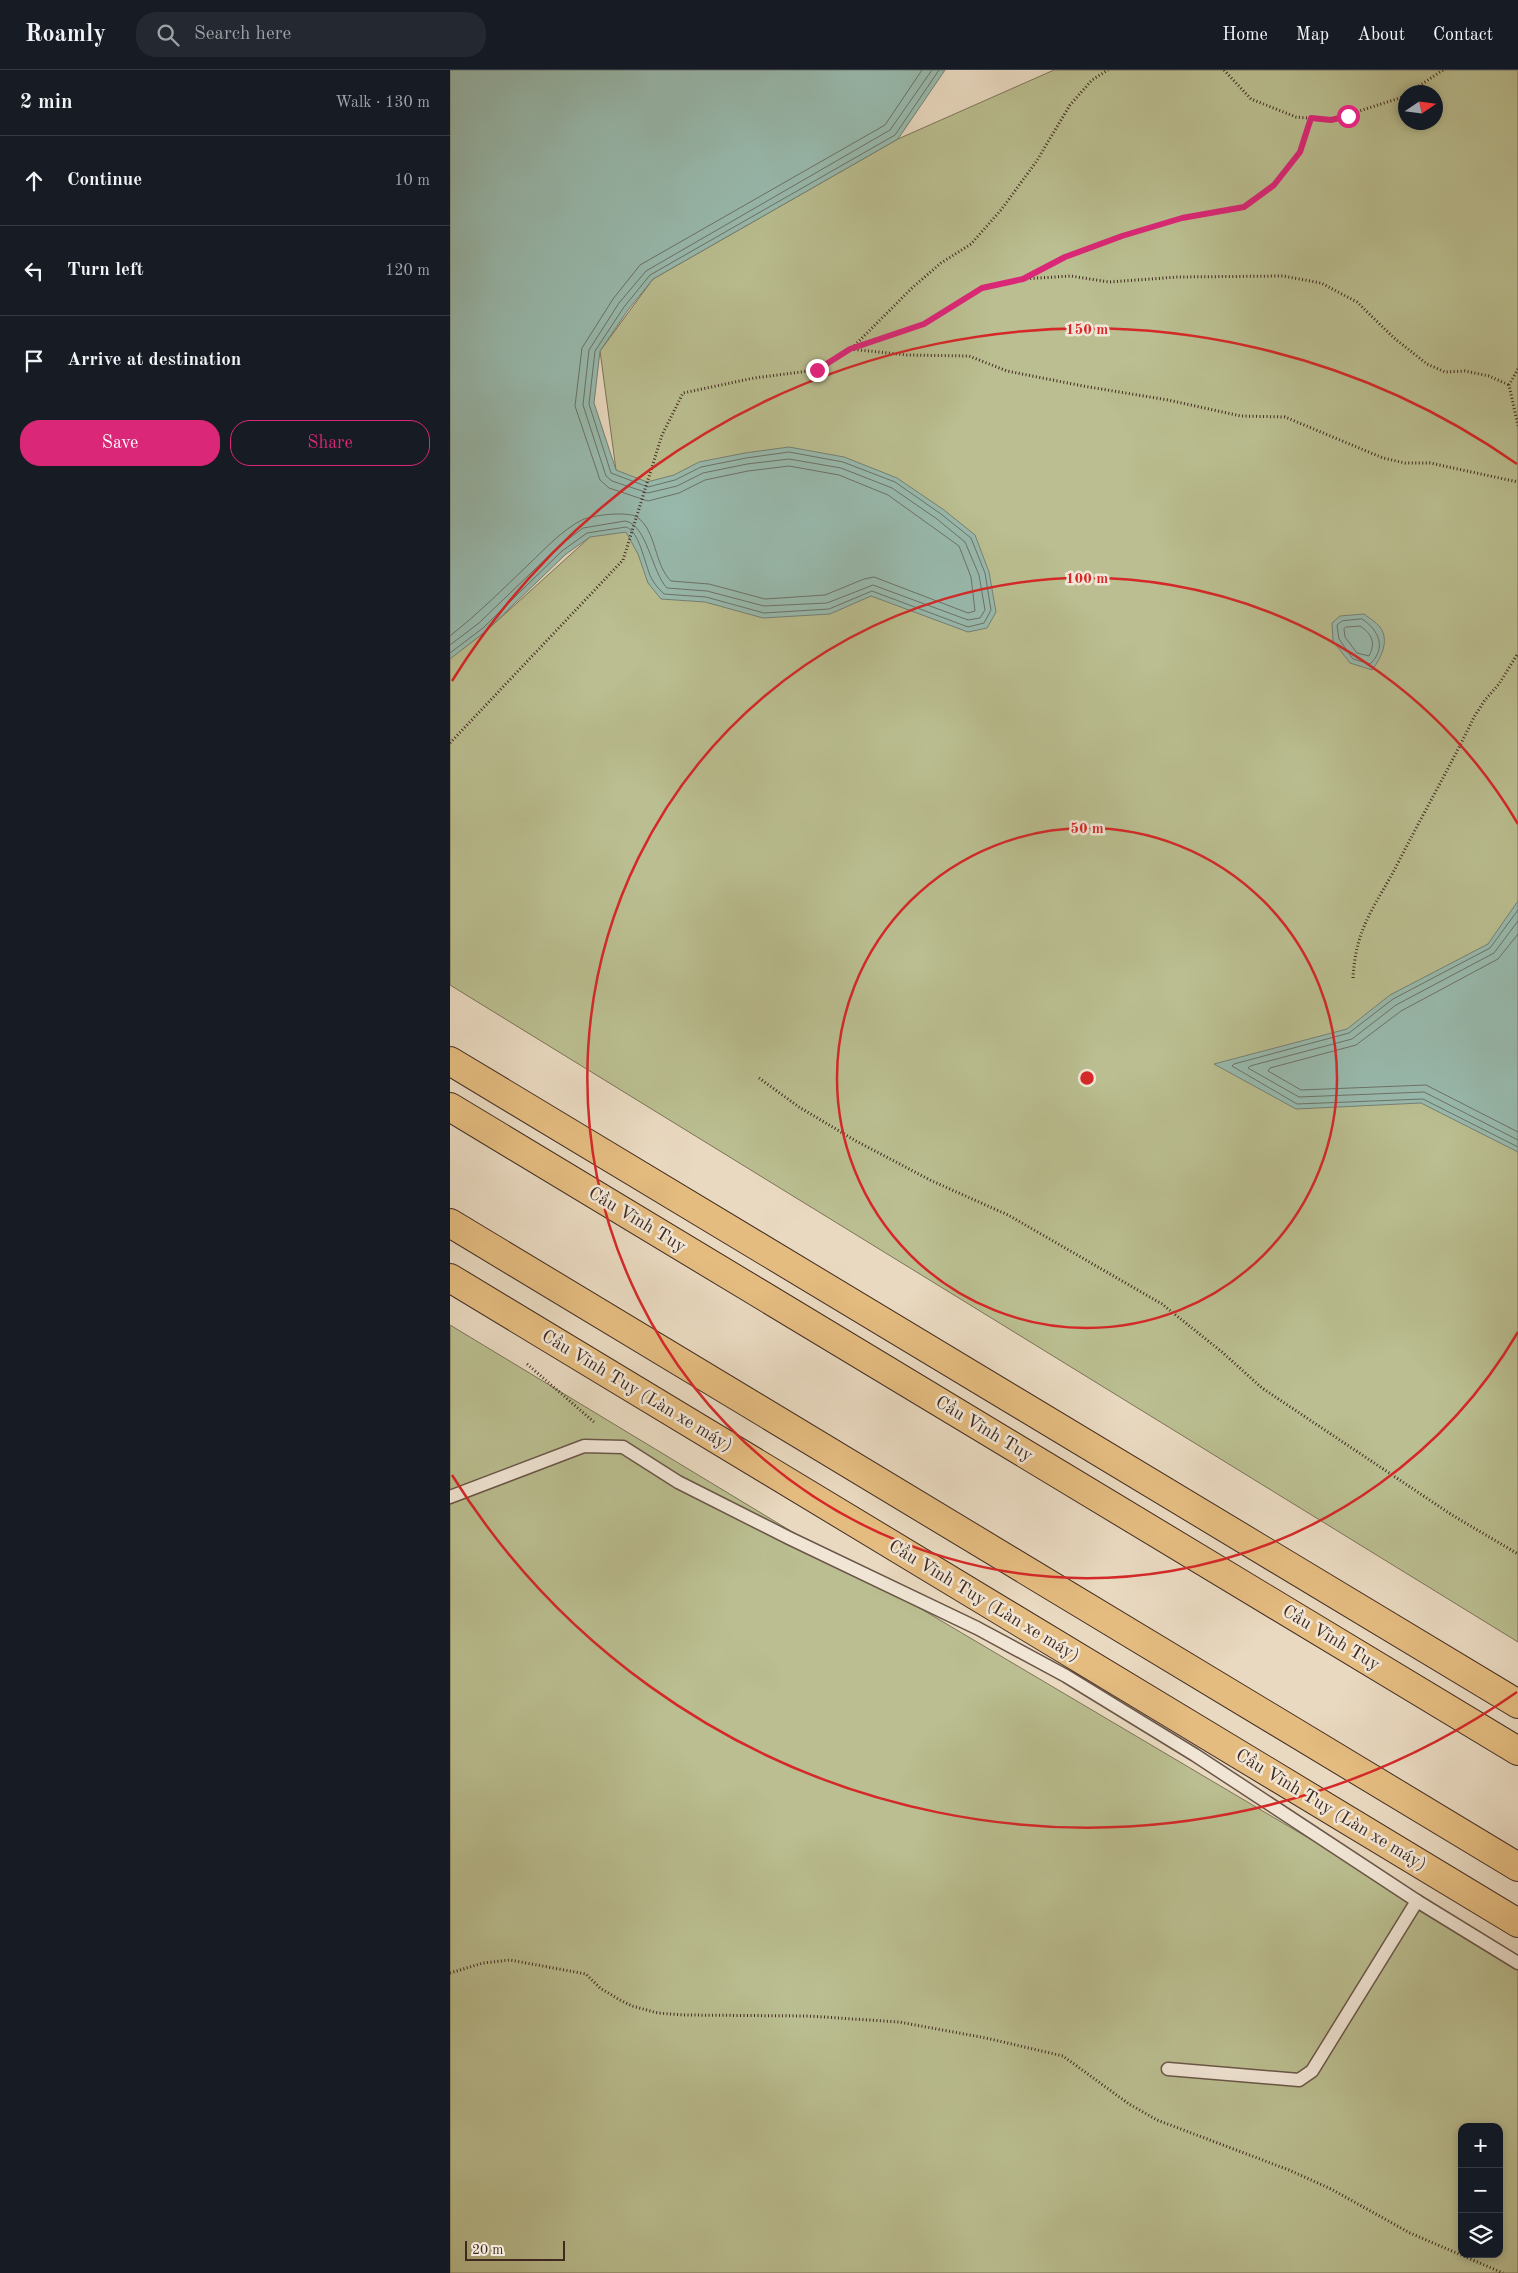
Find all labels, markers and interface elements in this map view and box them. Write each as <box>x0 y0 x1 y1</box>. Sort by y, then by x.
search box <box>136 12 486 57</box>
icon: search <box>154 21 182 49</box>
text: Roamly <box>25 23 106 47</box>
text: Search here <box>194 25 291 44</box>
text: Home <box>1222 26 1268 44</box>
text: Map <box>1296 26 1329 44</box>
text: About <box>1357 26 1405 44</box>
text: Contact <box>1433 26 1493 44</box>
north arrow <box>1398 85 1443 130</box>
text: 2 min <box>20 92 73 113</box>
text: Walk · 130 m <box>335 95 430 111</box>
route start <box>1337 105 1360 128</box>
icon: ahead <box>20 167 48 195</box>
text: Continue <box>67 171 142 190</box>
text: 10 m <box>394 173 430 189</box>
icon: left <box>20 257 48 285</box>
text: Turn left <box>67 261 144 280</box>
text: 120 m <box>385 263 430 279</box>
text: 150 m <box>1066 323 1108 338</box>
icon: arrive <box>20 347 48 375</box>
text: Arrive at destination <box>67 351 241 370</box>
route end <box>806 359 829 382</box>
button: Save <box>20 420 220 466</box>
button: Share <box>230 420 430 466</box>
text: 100 m <box>1066 572 1108 587</box>
text: 50 m <box>1070 822 1104 837</box>
centre of rings <box>1078 1069 1096 1087</box>
street label: Cầu Vĩnh Tuy <box>585 1181 691 1256</box>
street label: Cầu Vĩnh Tuy (Làn xe máy) <box>539 1324 737 1455</box>
street label: Cầu Vĩnh Tuy <box>932 1390 1038 1465</box>
street label: Cầu Vĩnh Tuy (Làn xe máy) <box>886 1534 1084 1665</box>
street label: Cầu Vĩnh Tuy <box>1279 1599 1385 1674</box>
street label: Cầu Vĩnh Tuy (Làn xe máy) <box>1233 1743 1431 1874</box>
map controls <box>1458 2123 1503 2258</box>
button: + <box>1458 2123 1503 2168</box>
button: − <box>1458 2168 1503 2213</box>
button: layers <box>1458 2213 1503 2258</box>
scale bar <box>465 2238 565 2261</box>
text: 20 m <box>472 2243 503 2257</box>

